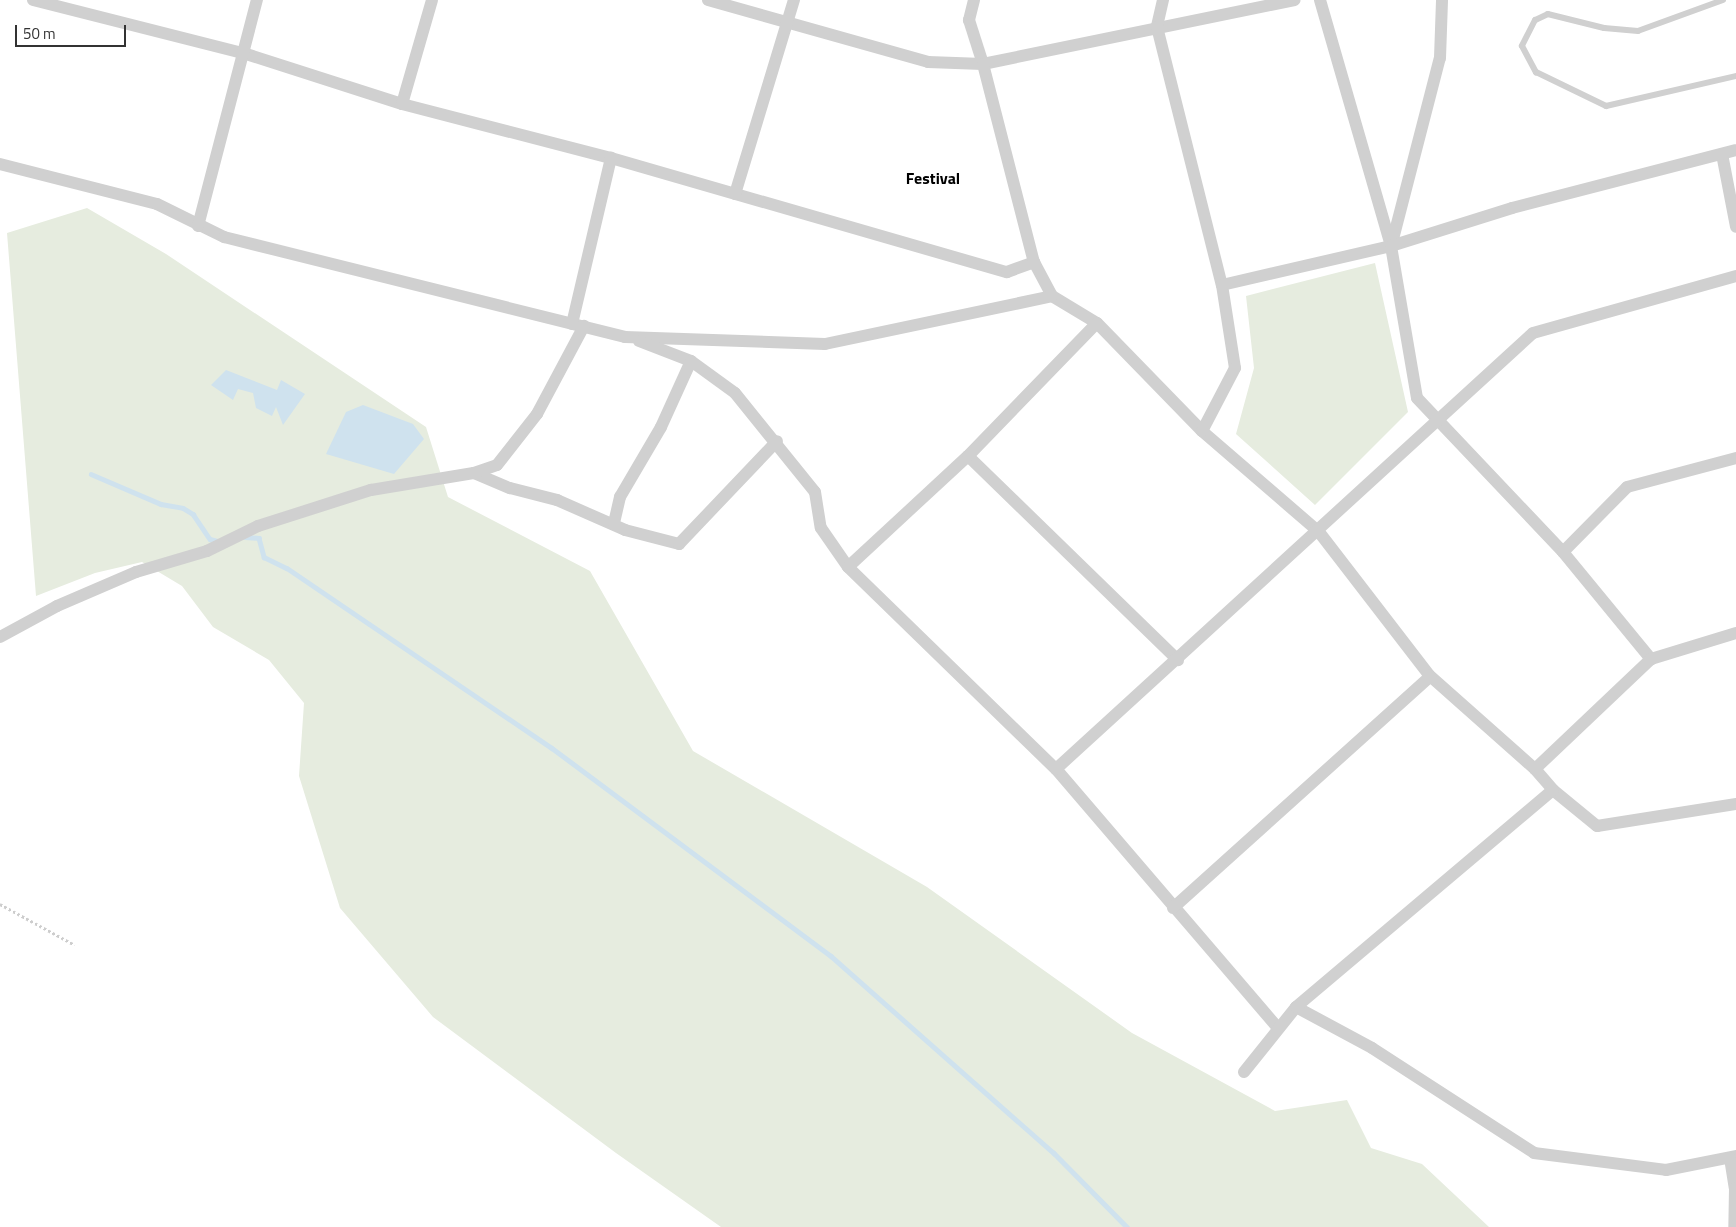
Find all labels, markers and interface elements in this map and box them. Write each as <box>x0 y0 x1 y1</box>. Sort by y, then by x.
scale bar <box>18 15 129 47</box>
text: 50 m <box>23 22 56 45</box>
district label: Festival <box>906 168 960 188</box>

